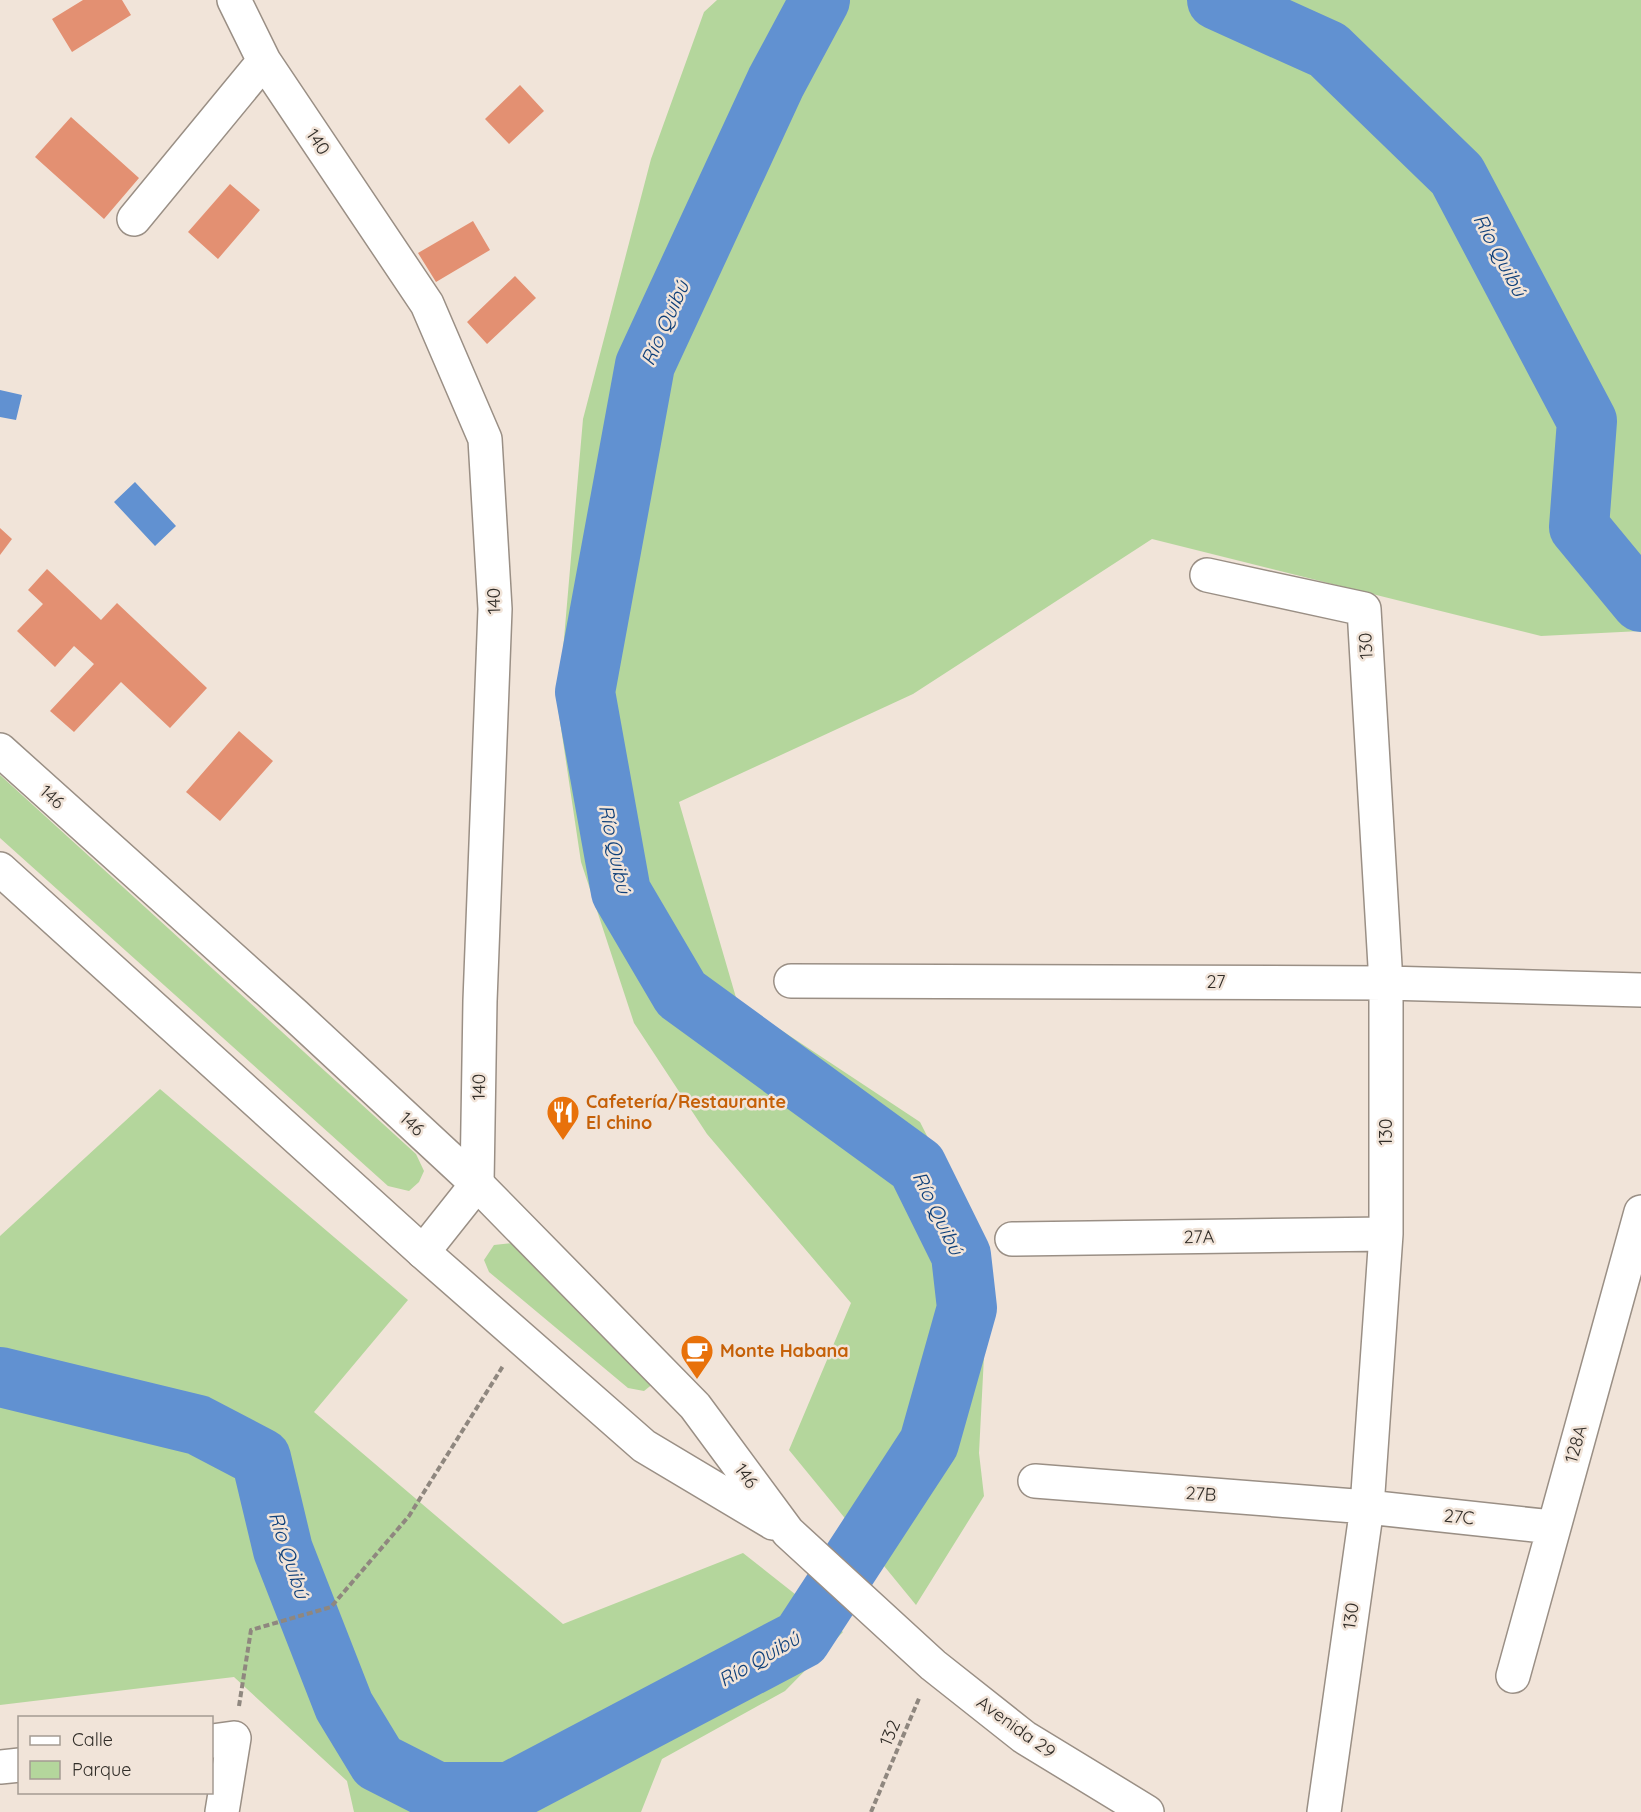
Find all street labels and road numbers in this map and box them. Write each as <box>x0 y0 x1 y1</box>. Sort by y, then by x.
street label: 140 <box>301 124 335 159</box>
street label: 140 <box>482 587 505 615</box>
street label: 130 <box>1353 632 1378 660</box>
street label: 146 <box>35 780 70 814</box>
street label: 27 <box>1207 970 1225 993</box>
street label: 140 <box>467 1073 490 1100</box>
street label: 146 <box>395 1107 430 1141</box>
street label: 130 <box>1374 1119 1397 1145</box>
street label: 27A <box>1184 1225 1215 1248</box>
street label: 128A <box>1559 1422 1592 1465</box>
street label: 146 <box>730 1459 763 1493</box>
street label: 27B <box>1185 1481 1217 1506</box>
street label: 27C <box>1443 1503 1476 1530</box>
street label: 130 <box>1337 1601 1364 1631</box>
street label: Avenida 29 <box>972 1690 1060 1763</box>
street label: 132 <box>874 1716 905 1749</box>

